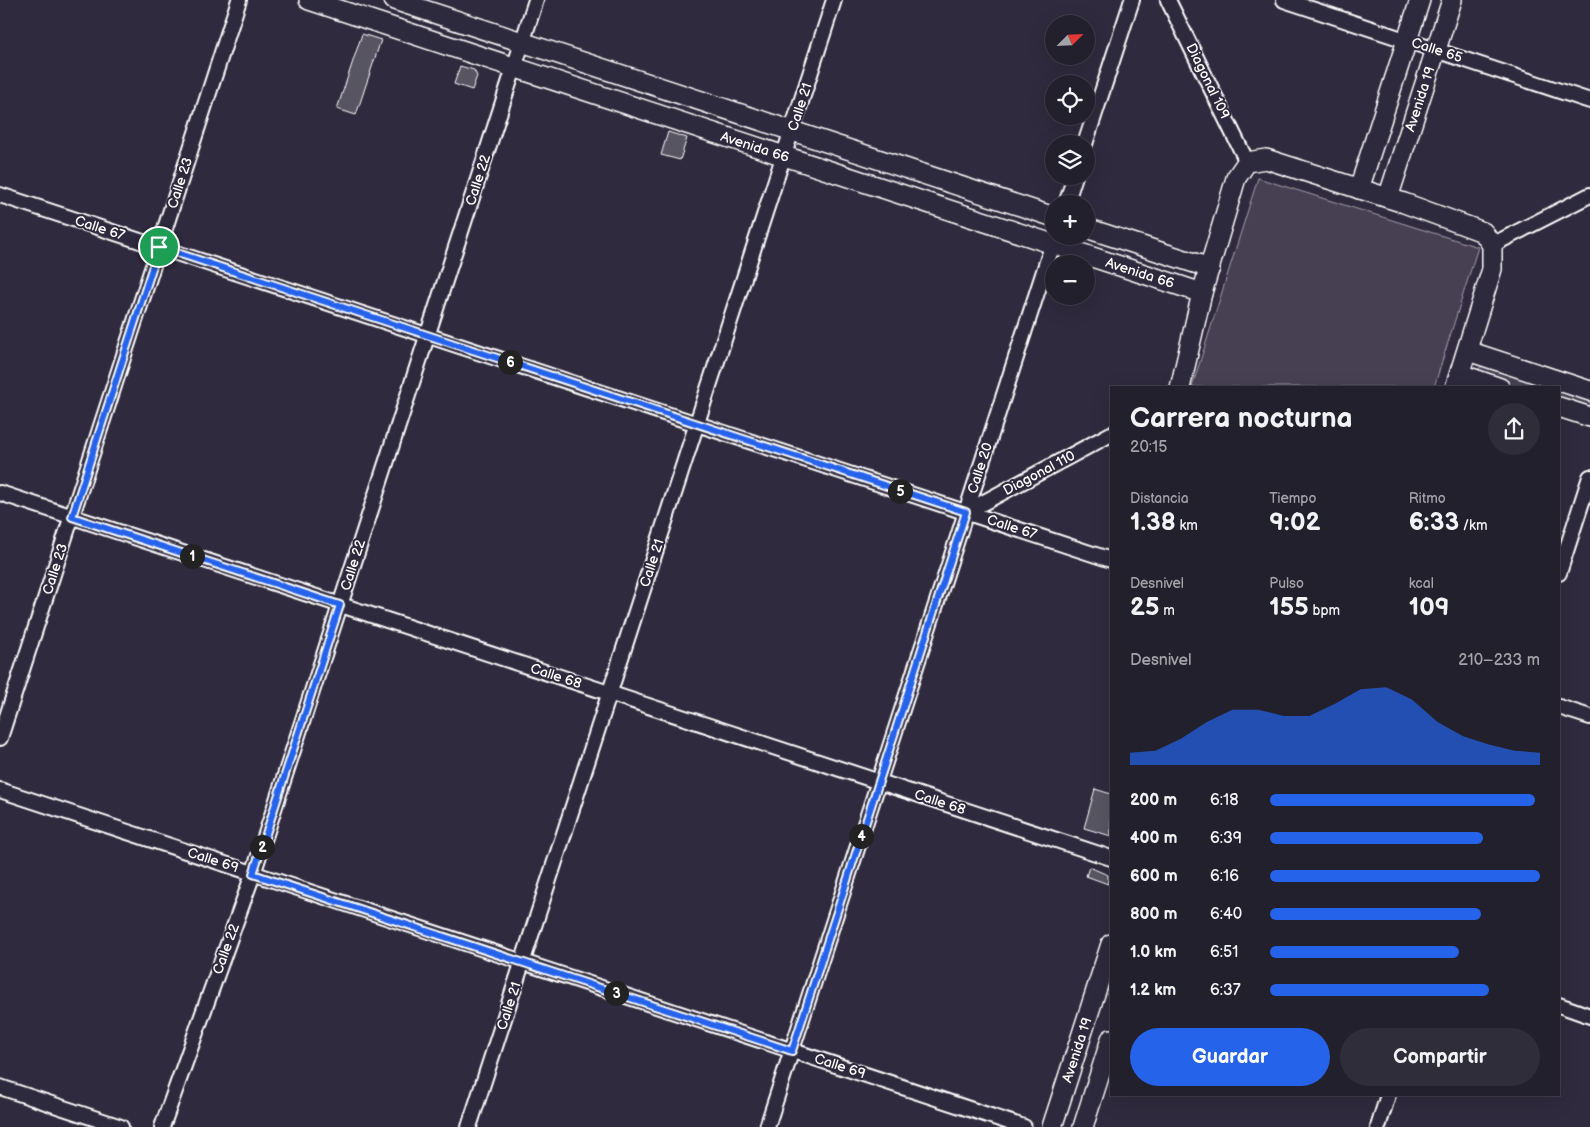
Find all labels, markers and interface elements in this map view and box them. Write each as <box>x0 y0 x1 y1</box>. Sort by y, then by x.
north arrow <box>1045 15 1095 65</box>
map controls <box>1045 15 1095 305</box>
street label: Calle 65 <box>1409 34 1465 66</box>
street label: Diagonal 109 <box>1182 40 1234 122</box>
street label: Avenida 19 <box>1401 64 1439 134</box>
button: locate <box>1045 75 1095 125</box>
street label: Calle 21 <box>784 81 816 133</box>
street label: Avenida 66 <box>719 128 792 166</box>
button: layers <box>1045 135 1095 185</box>
street label: Calle 22 <box>462 152 494 208</box>
street label: Calle 23 <box>164 155 196 211</box>
button: + <box>1045 195 1095 245</box>
street label: Calle 67 <box>73 212 127 244</box>
pin <box>138 226 180 268</box>
icon: arrive <box>145 233 173 261</box>
street label: Avenida 66 <box>1104 254 1177 292</box>
button: − <box>1045 255 1095 305</box>
pin: 6 <box>498 350 522 374</box>
text: 6 <box>506 354 515 371</box>
text: Carrera nocturna <box>1130 402 1353 435</box>
button: share <box>1488 403 1540 455</box>
text: 20:15 <box>1130 438 1167 457</box>
street label: Calle 20 <box>964 440 996 496</box>
street label: Diagonal 110 <box>1000 447 1078 499</box>
pin: 5 <box>888 478 912 504</box>
text: 5 <box>896 483 905 500</box>
text: Distancia <box>1130 490 1189 507</box>
text: Tiempo <box>1269 490 1316 507</box>
text: Ritmo <box>1409 490 1446 507</box>
text: 1.38 <box>1130 507 1176 538</box>
text: 9:02 <box>1269 507 1321 538</box>
text: 6:33 <box>1409 507 1459 538</box>
street label: Calle 67 <box>985 511 1039 543</box>
text: km <box>1176 517 1198 534</box>
text: /km <box>1459 517 1488 534</box>
street label: Calle 22 <box>337 537 369 593</box>
street label: Calle 21 <box>636 537 668 589</box>
street label: Calle 23 <box>39 541 71 597</box>
pin: 1 <box>180 544 204 568</box>
text: 1 <box>190 548 195 565</box>
text: Desnivel <box>1130 575 1184 592</box>
text: Pulso <box>1269 575 1304 592</box>
text: kcal <box>1409 575 1434 592</box>
text: 25 <box>1130 592 1159 623</box>
text: 155 <box>1269 592 1309 623</box>
text: 109 <box>1409 592 1449 623</box>
text: m <box>1159 602 1175 619</box>
text: bpm <box>1309 602 1340 619</box>
text: Desnivel <box>1130 651 1192 670</box>
text: 210–233 m <box>1458 651 1540 670</box>
street label: Calle 68 <box>528 660 584 692</box>
street label: Calle 68 <box>912 786 968 818</box>
text: 200 m <box>1130 791 1177 810</box>
text: 6:18 <box>1210 791 1239 810</box>
pin: 4 <box>848 824 874 848</box>
text: 4 <box>857 828 866 845</box>
text: 400 m <box>1130 829 1177 848</box>
text: 6:39 <box>1210 829 1242 848</box>
pin: 2 <box>250 834 274 860</box>
text: 2 <box>258 839 267 856</box>
street label: Calle 69 <box>185 844 241 876</box>
text: 600 m <box>1130 867 1178 886</box>
text: 6:16 <box>1210 867 1239 886</box>
text: 800 m <box>1130 905 1178 924</box>
text: 6:40 <box>1210 905 1242 924</box>
street label: Calle 22 <box>209 921 243 977</box>
text: 1.0 km <box>1130 943 1177 962</box>
text: 6:51 <box>1210 943 1238 962</box>
street label: Calle 21 <box>493 980 525 1032</box>
pin: 3 <box>604 980 628 1006</box>
text: 1.2 km <box>1130 981 1176 1000</box>
text: 6:37 <box>1210 981 1241 1000</box>
text: 3 <box>612 985 621 1002</box>
street label: Avenida 19 <box>1058 1015 1096 1085</box>
button: Guardar <box>1130 1028 1330 1086</box>
button: Compartir <box>1340 1028 1540 1086</box>
street label: Calle 69 <box>812 1050 868 1082</box>

